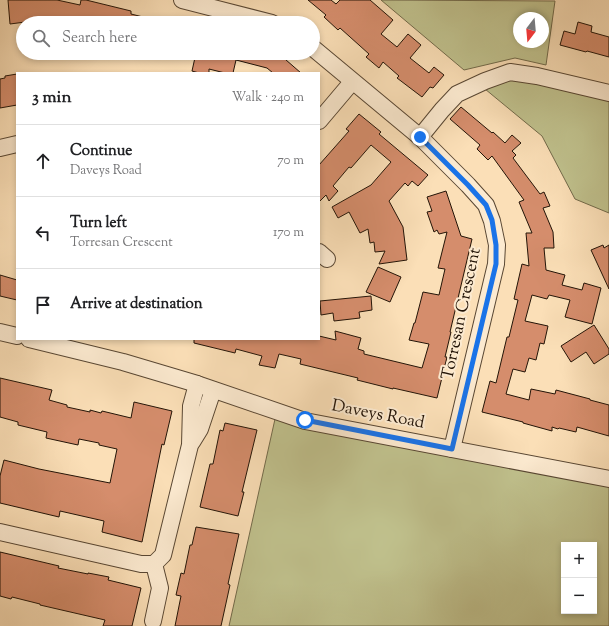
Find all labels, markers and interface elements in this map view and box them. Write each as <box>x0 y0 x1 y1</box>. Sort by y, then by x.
north arrow <box>513 12 549 48</box>
search box <box>16 16 320 60</box>
icon: search <box>30 27 52 49</box>
text: Search here <box>62 28 137 49</box>
text: 3 min <box>32 86 71 110</box>
text: Walk · 240 m <box>232 89 304 107</box>
route end <box>411 128 429 146</box>
text: Continue <box>70 141 132 162</box>
icon: ahead <box>32 150 54 172</box>
text: 70 m <box>277 152 304 170</box>
text: Daveys Road <box>70 162 142 180</box>
text: Turn left <box>70 213 127 234</box>
icon: left <box>32 222 54 244</box>
text: 170 m <box>273 224 304 242</box>
text: Torresan Crescent <box>70 234 173 252</box>
street label: Torresan Crescent <box>436 246 488 382</box>
icon: arrive <box>32 294 54 316</box>
text: Arrive at destination <box>70 294 203 315</box>
street label: Daveys Road <box>330 394 427 436</box>
route start <box>296 411 314 429</box>
map controls <box>561 542 597 614</box>
button: + <box>561 542 597 578</box>
button: − <box>561 578 597 614</box>

